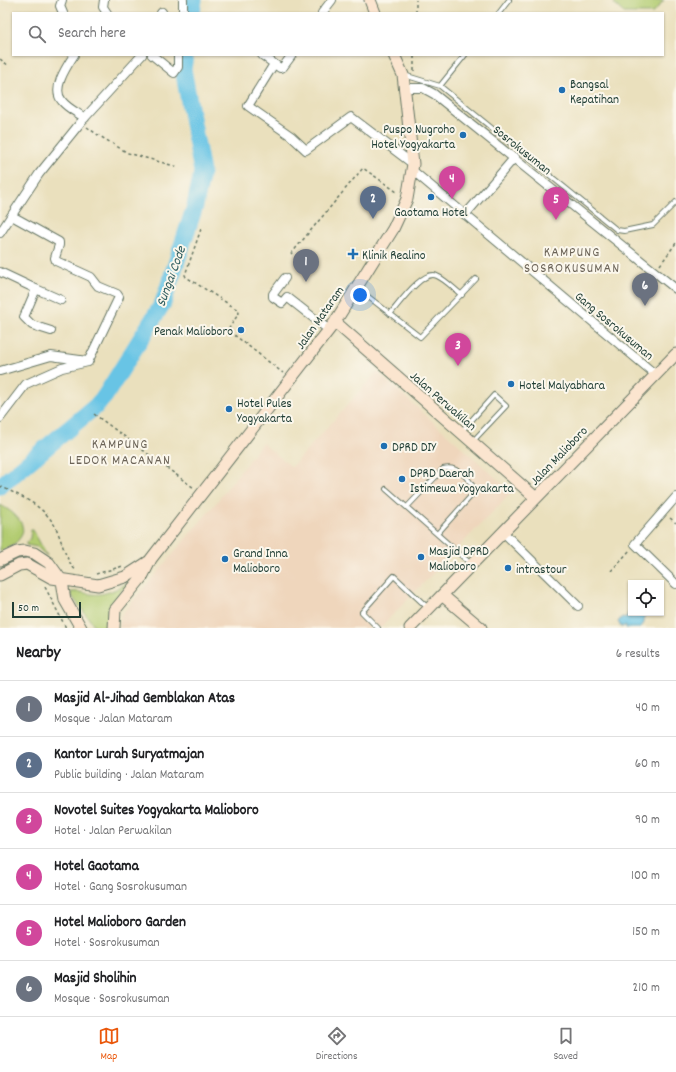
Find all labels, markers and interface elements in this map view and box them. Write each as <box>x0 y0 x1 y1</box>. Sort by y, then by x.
search box <box>12 12 664 56</box>
icon: search <box>26 23 48 45</box>
text: Search here <box>58 23 126 45</box>
place label: Bangsal Kepatihan <box>570 76 619 110</box>
marker: Bangsal Kepatihan <box>557 85 567 95</box>
place label: Puspo Nugroho Hotel Yogyakarta <box>371 121 456 155</box>
street label: Sosrokusuman <box>488 121 555 181</box>
marker: Puspo Nugroho Hotel Yogyakarta <box>458 130 468 140</box>
pin: 4 <box>439 166 465 199</box>
pin: 2 <box>360 186 386 219</box>
pin: 5 <box>543 187 569 220</box>
marker: Gaotama Hotel <box>426 192 436 202</box>
place label: Gaotama Hotel <box>394 204 468 223</box>
water label: Sungai Code <box>152 243 192 310</box>
district label: KAMPUNG SOSROKUSUMAN <box>524 243 620 279</box>
place label: Klinik Realino <box>362 247 426 266</box>
marker: Klinik Realino <box>347 248 359 260</box>
pin: 1 <box>293 249 319 282</box>
pin: 6 <box>632 273 658 306</box>
street label: Jalan Mataram <box>292 283 350 354</box>
your location <box>350 285 370 305</box>
street label: Gang Sosrokusuman <box>570 288 657 366</box>
place label: Penak Malioboro <box>154 323 233 342</box>
marker: Penak Malioboro <box>236 325 246 335</box>
pin: 3 <box>445 333 471 366</box>
street label: Jalan Perwakilan <box>405 368 480 436</box>
place label: Hotel Malyabhara <box>519 377 606 396</box>
marker: Hotel Malyabhara <box>506 379 516 389</box>
place label: Hotel Pules Yogyakarta <box>237 395 293 429</box>
marker: Hotel Pules Yogyakarta <box>224 404 234 414</box>
street label: Jalan Malioboro <box>527 423 593 491</box>
district label: KAMPUNG LEDOK MACANAN <box>69 435 171 471</box>
place label: DPRD DIY <box>392 439 437 458</box>
marker: DPRD DIY <box>379 441 389 451</box>
place label: DPRD Daerah Istimewa Yogyakarta <box>410 465 514 499</box>
marker: DPRD Daerah Istimewa Yogyakarta <box>397 474 407 484</box>
place label: Masjid DPRD Malioboro <box>429 543 489 577</box>
place label: Grand Inna Malioboro <box>233 545 289 579</box>
marker: Masjid DPRD Malioboro <box>416 552 426 562</box>
marker: Grand Inna Malioboro <box>220 554 230 564</box>
place label: intrastour <box>516 561 567 580</box>
marker: intrastour <box>503 563 513 573</box>
map controls <box>628 580 664 616</box>
button: locate <box>628 580 664 616</box>
scale bar <box>12 600 81 619</box>
text: 50 m <box>18 601 39 617</box>
text: Nearby <box>16 642 60 666</box>
text: 6 results <box>616 645 660 664</box>
text: Masjid Al-Jihad Gemblakan Atas <box>54 688 235 710</box>
text: 1 <box>28 699 30 718</box>
text: 40 m <box>636 699 660 718</box>
text: Mosque · Jalan Mataram <box>54 710 172 729</box>
text: Kantor Lurah Suryatmajan <box>54 744 204 766</box>
text: 2 <box>26 755 32 774</box>
text: 60 m <box>635 755 660 774</box>
text: Public building · Jalan Mataram <box>54 766 204 785</box>
text: Novotel Suites Yogyakarta Malioboro <box>54 800 259 822</box>
text: 3 <box>26 811 32 830</box>
text: 90 m <box>635 811 660 830</box>
text: Hotel · Jalan Perwakilan <box>54 822 172 841</box>
text: Hotel Gaotama <box>54 856 139 878</box>
text: 4 <box>26 867 32 886</box>
text: 100 m <box>631 867 660 886</box>
text: Hotel · Gang Sosrokusuman <box>54 878 187 897</box>
text: Hotel Malioboro Garden <box>54 912 186 934</box>
text: 5 <box>26 923 32 942</box>
text: 150 m <box>632 923 660 942</box>
text: Hotel · Sosrokusuman <box>54 934 160 953</box>
text: Masjid Sholihin <box>54 968 136 990</box>
text: 6 <box>26 979 32 998</box>
text: 210 m <box>632 979 660 998</box>
text: Mosque · Sosrokusuman <box>54 990 170 1009</box>
tab: Map <box>98 1025 120 1065</box>
tab: Directions <box>316 1025 358 1065</box>
tab: Saved <box>553 1025 578 1065</box>

